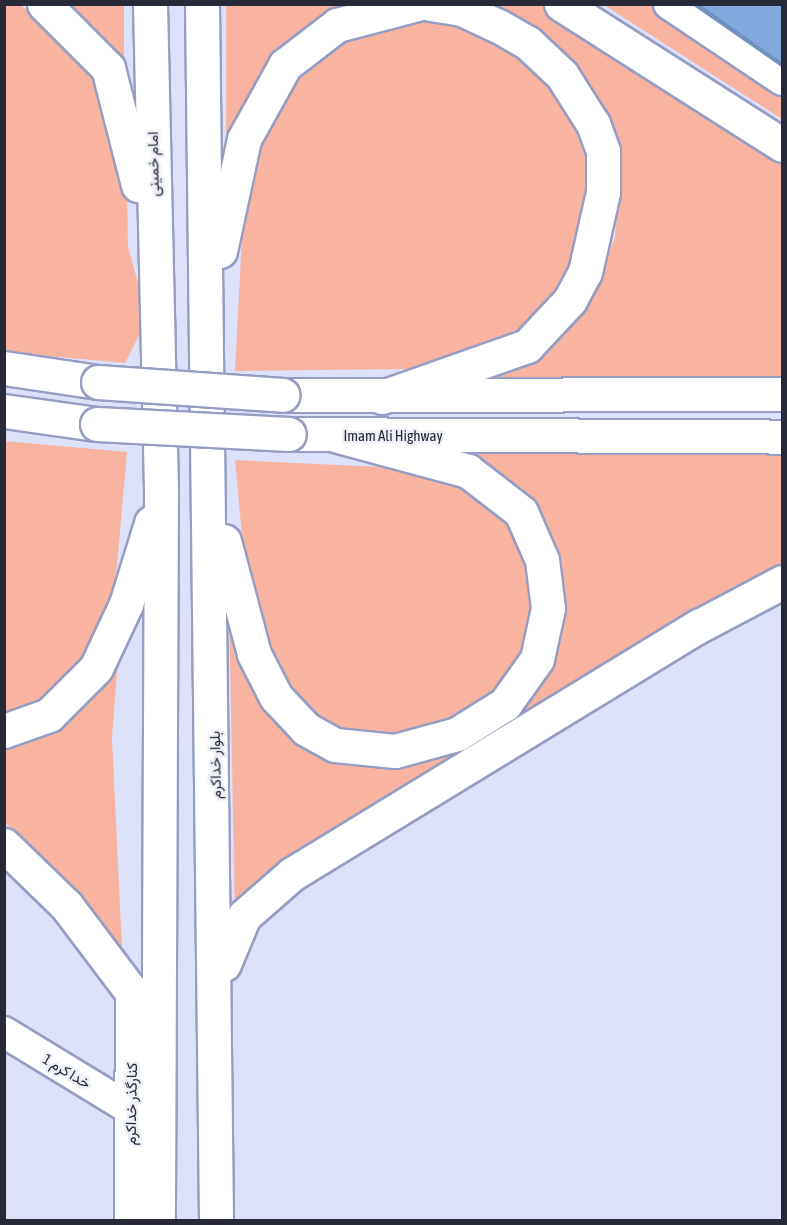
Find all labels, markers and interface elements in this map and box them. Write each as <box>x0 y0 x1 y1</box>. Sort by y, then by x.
street label: امام خمینی <box>143 131 163 197</box>
street label: Imam Ali Highway <box>343 427 443 445</box>
street label: بلوار خداکرم <box>205 731 225 799</box>
street label: خدا کرم 1 <box>40 1050 94 1092</box>
street label: کنارگذر خداکرم <box>121 1062 141 1146</box>

